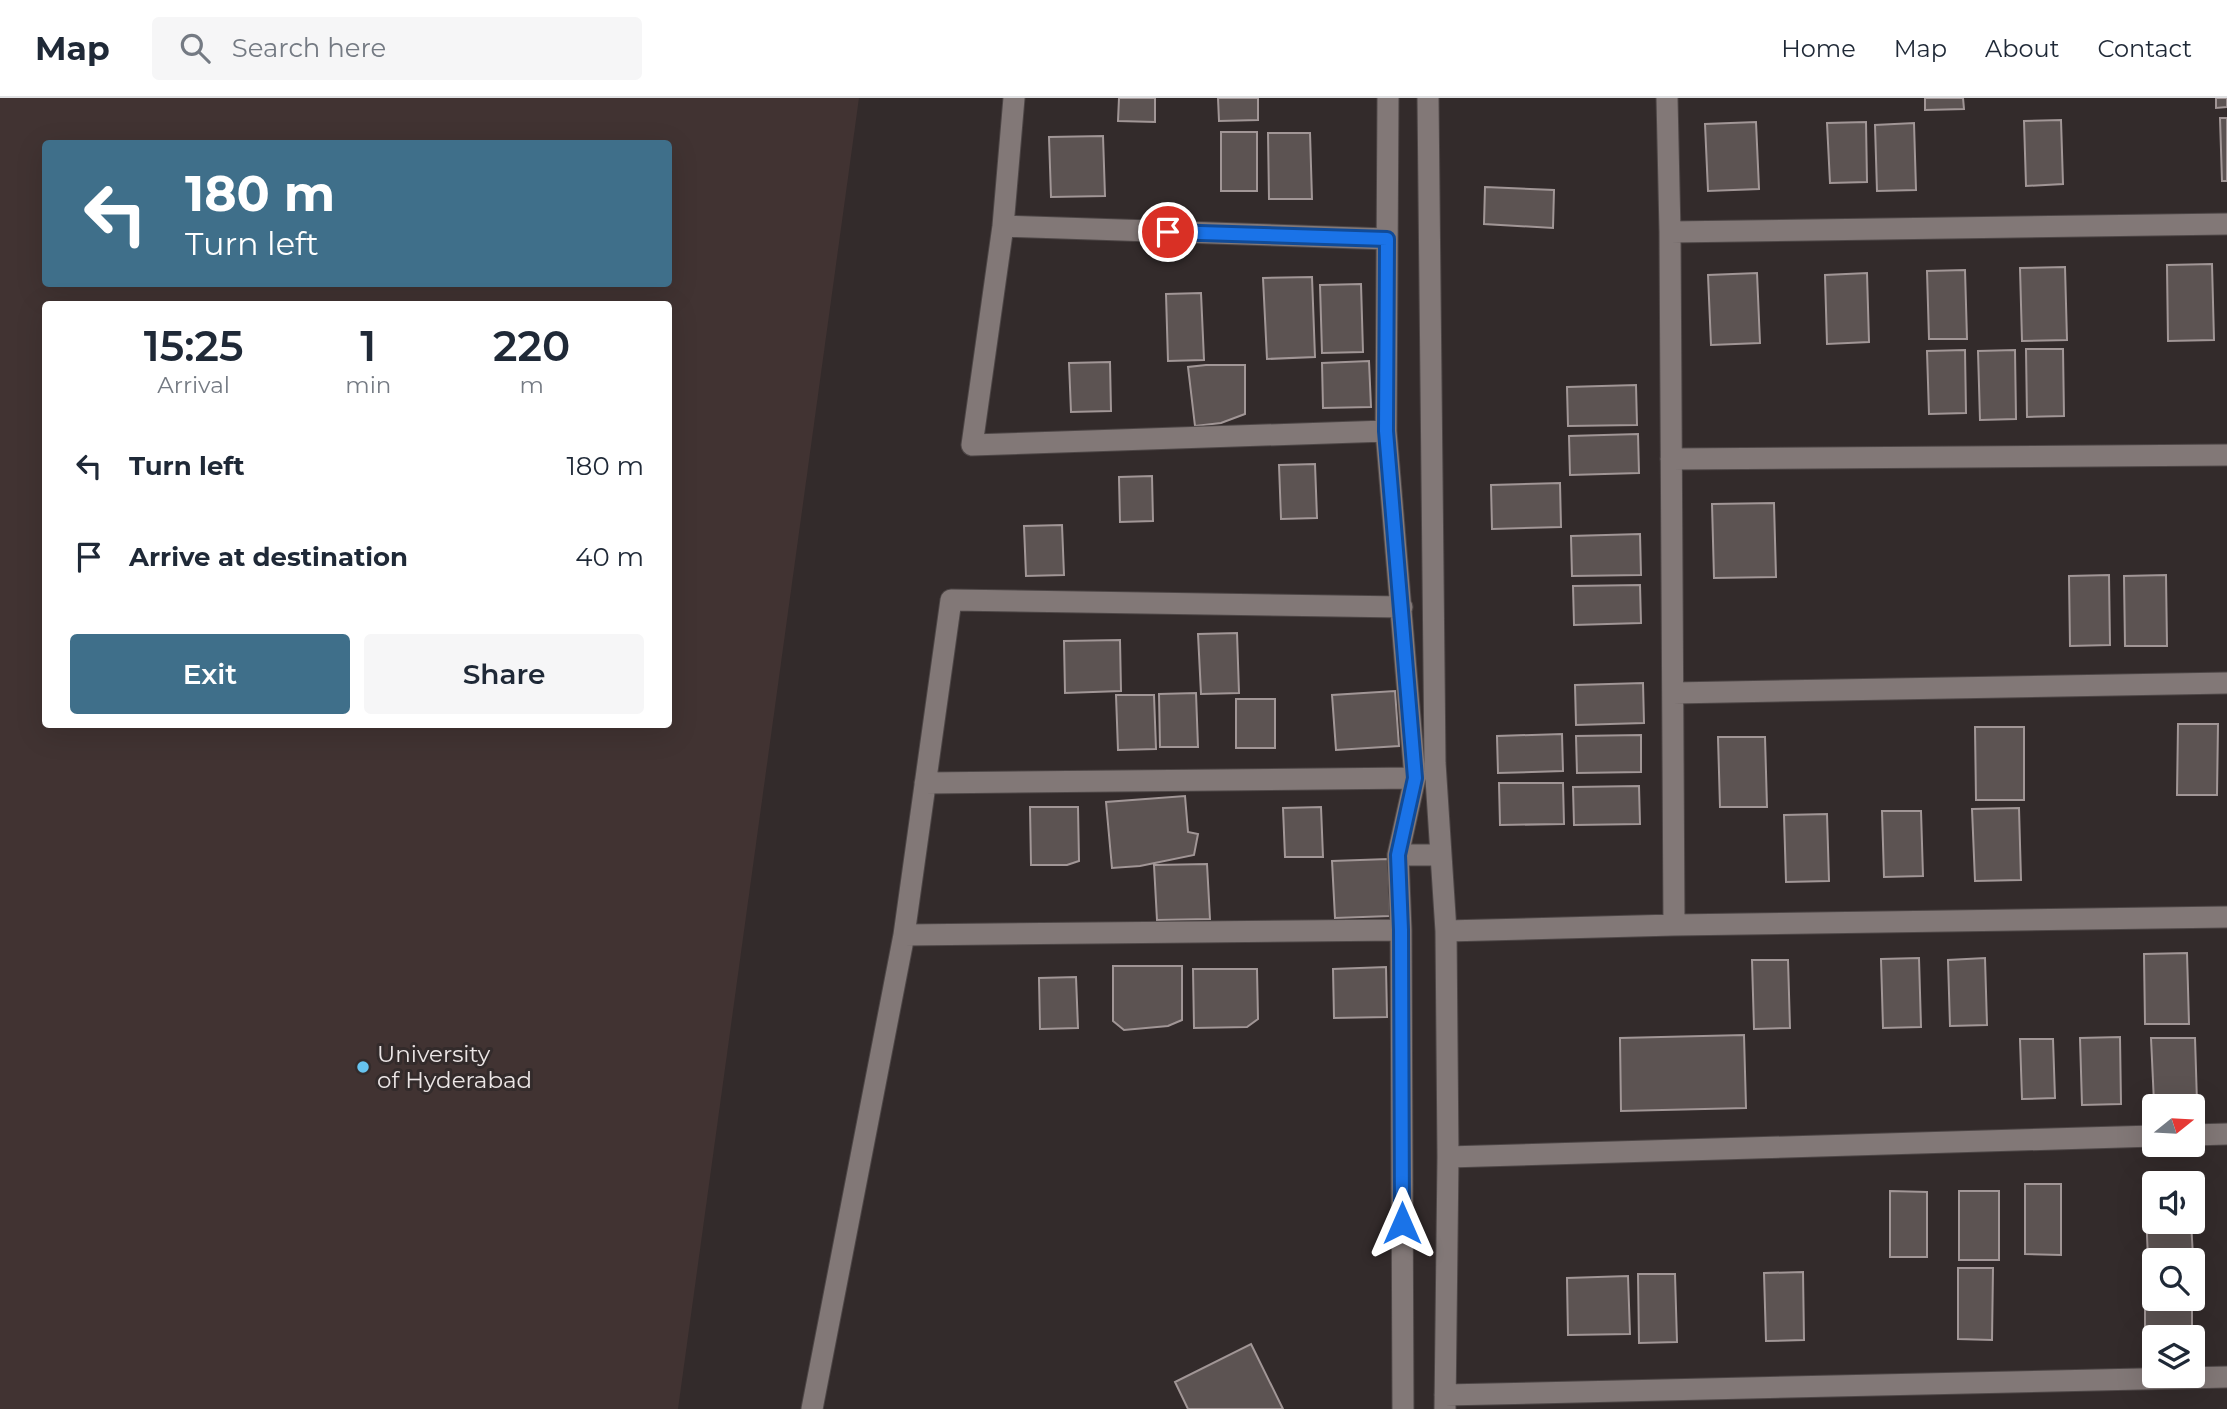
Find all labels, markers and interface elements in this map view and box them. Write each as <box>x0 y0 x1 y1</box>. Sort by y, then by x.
search box <box>152 17 642 80</box>
text: Map <box>35 28 110 68</box>
icon: search <box>176 29 214 67</box>
text: Search here <box>232 32 386 64</box>
text: Home <box>1781 34 1856 63</box>
text: Map <box>1894 34 1947 63</box>
text: About <box>1985 34 2059 63</box>
text: Contact <box>2097 34 2192 63</box>
text: 180 m <box>185 164 335 223</box>
icon: left <box>70 168 161 259</box>
pin <box>1138 202 1198 262</box>
icon: arrive <box>1149 213 1187 251</box>
text: Turn left <box>185 224 319 263</box>
text: 15:25 <box>144 320 244 372</box>
text: 1 <box>360 320 376 372</box>
text: 220 <box>493 320 570 372</box>
text: Arrival <box>157 371 230 399</box>
text: min <box>345 371 391 399</box>
text: m <box>519 371 544 399</box>
icon: left <box>70 447 108 485</box>
text: Turn left <box>129 450 245 482</box>
text: 180 m <box>566 450 644 482</box>
icon: arrive <box>70 538 108 576</box>
text: Arrive at destination <box>129 541 408 573</box>
text: 40 m <box>575 541 644 573</box>
button: Exit <box>70 634 350 714</box>
button: Share <box>364 634 644 714</box>
place label: University of Hyderabad <box>377 1040 532 1094</box>
marker: University of Hyderabad <box>355 1059 371 1075</box>
north arrow <box>2142 1094 2205 1157</box>
map controls <box>2142 1094 2205 1388</box>
button: sound <box>2142 1171 2205 1234</box>
position arrow <box>1365 1186 1439 1260</box>
button: search <box>2142 1248 2205 1311</box>
button: layers <box>2142 1325 2205 1388</box>

